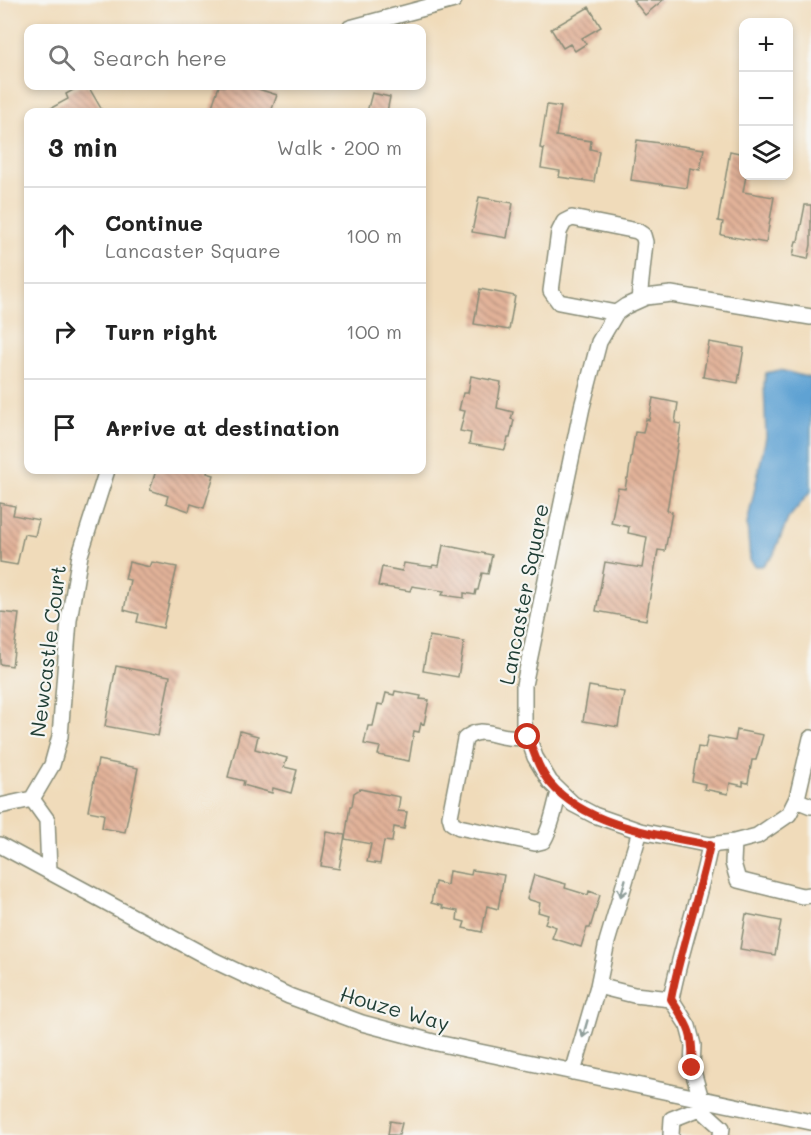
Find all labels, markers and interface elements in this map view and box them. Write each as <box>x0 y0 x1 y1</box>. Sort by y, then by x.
map controls <box>739 18 793 180</box>
button: + <box>739 18 793 72</box>
search box <box>24 24 426 90</box>
icon: search <box>45 41 78 74</box>
text: Search here <box>93 43 227 72</box>
button: − <box>739 72 793 126</box>
button: layers <box>739 126 793 180</box>
text: 3 min <box>48 130 117 164</box>
text: Walk · 200 m <box>277 134 402 160</box>
text: Continue <box>105 208 203 237</box>
icon: ahead <box>48 219 81 252</box>
text: 100 m <box>346 222 402 248</box>
text: Lancaster Square <box>105 237 281 263</box>
icon: right <box>48 315 81 348</box>
text: Turn right <box>105 317 217 346</box>
text: 100 m <box>346 318 402 344</box>
icon: arrive <box>48 411 81 444</box>
text: Arrive at destination <box>105 413 340 442</box>
street label: Lancaster Square <box>492 501 554 687</box>
street label: Newcastle Court <box>23 563 71 739</box>
route start <box>514 723 540 749</box>
one-way arrow <box>617 878 628 897</box>
street label: Houze Way <box>337 979 453 1037</box>
one-way arrow <box>579 1019 590 1038</box>
route end <box>678 1054 704 1080</box>

